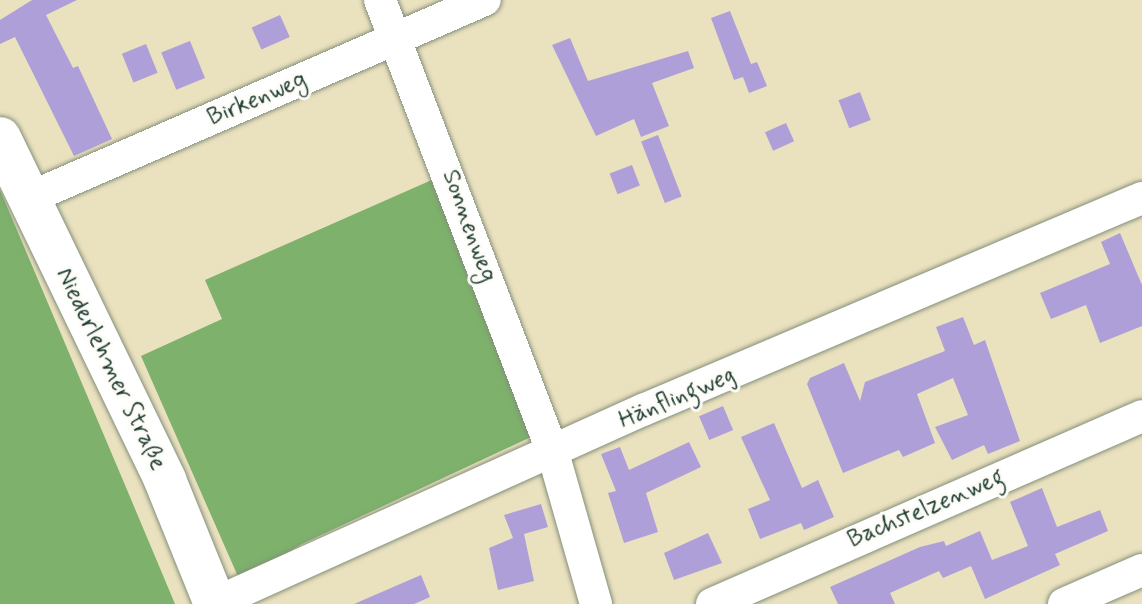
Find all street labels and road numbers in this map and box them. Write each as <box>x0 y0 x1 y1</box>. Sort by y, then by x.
street label: Birkenweg <box>203 65 311 133</box>
street label: Sonnenweg <box>435 166 503 286</box>
street label: Niederlehmer Straße <box>50 263 172 475</box>
street label: Hänflingweg <box>615 361 739 435</box>
street label: Bachstelzenweg <box>843 463 1009 555</box>

